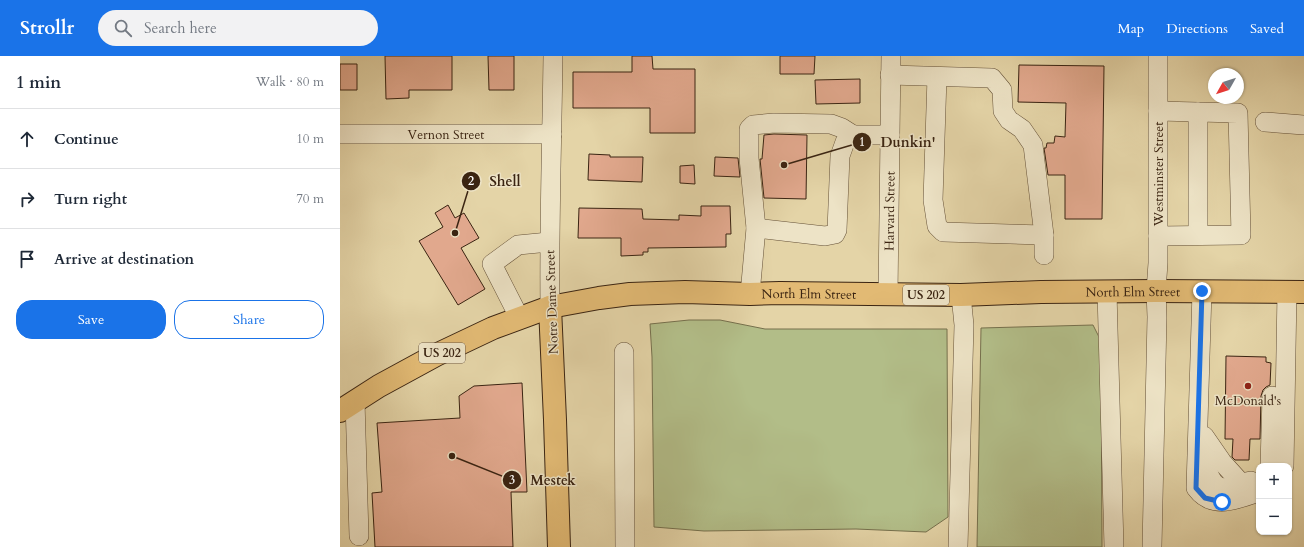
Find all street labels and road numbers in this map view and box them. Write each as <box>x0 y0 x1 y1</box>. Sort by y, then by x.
street label: Westminster Street <box>1150 122 1168 227</box>
street label: Vernon Street <box>408 126 484 144</box>
street label: Harvard Street <box>881 171 900 251</box>
street label: Notre Dame Street <box>541 250 563 354</box>
street label: North Elm Street <box>1085 283 1180 302</box>
street label: North Elm Street <box>761 285 856 304</box>
road number: US 202 <box>903 285 949 305</box>
road number: US 202 <box>419 343 465 363</box>

